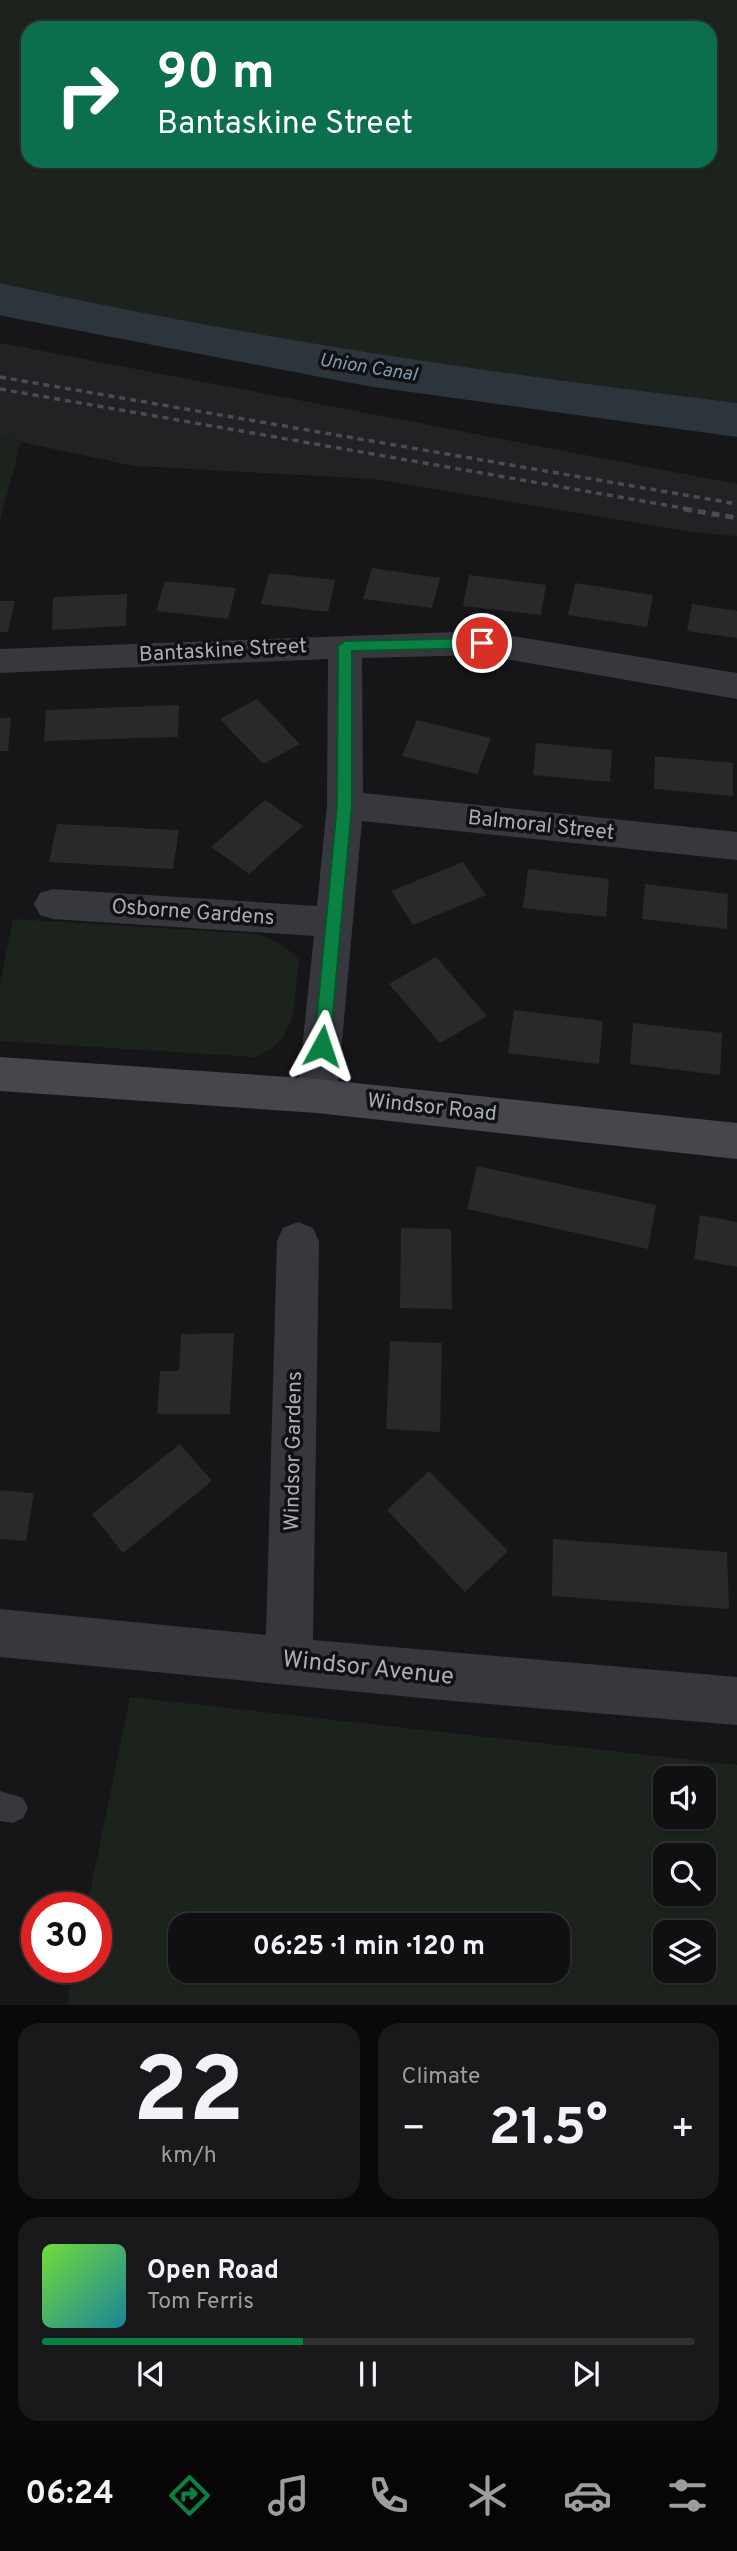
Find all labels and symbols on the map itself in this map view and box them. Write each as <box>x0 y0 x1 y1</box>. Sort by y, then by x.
water label: Union Canal <box>317 348 420 388</box>
pin <box>452 613 512 673</box>
street label: Bantaskine Street <box>138 633 308 669</box>
street label: Balmoral Street <box>466 805 616 847</box>
street label: Osborne Gardens <box>111 894 275 932</box>
position arrow <box>285 1009 359 1083</box>
street label: Windsor Road <box>366 1088 498 1128</box>
street label: Windsor Gardens <box>279 1371 309 1531</box>
street label: Windsor Avenue <box>281 1645 455 1693</box>
speed limit sign: 30 <box>21 1892 112 1983</box>

